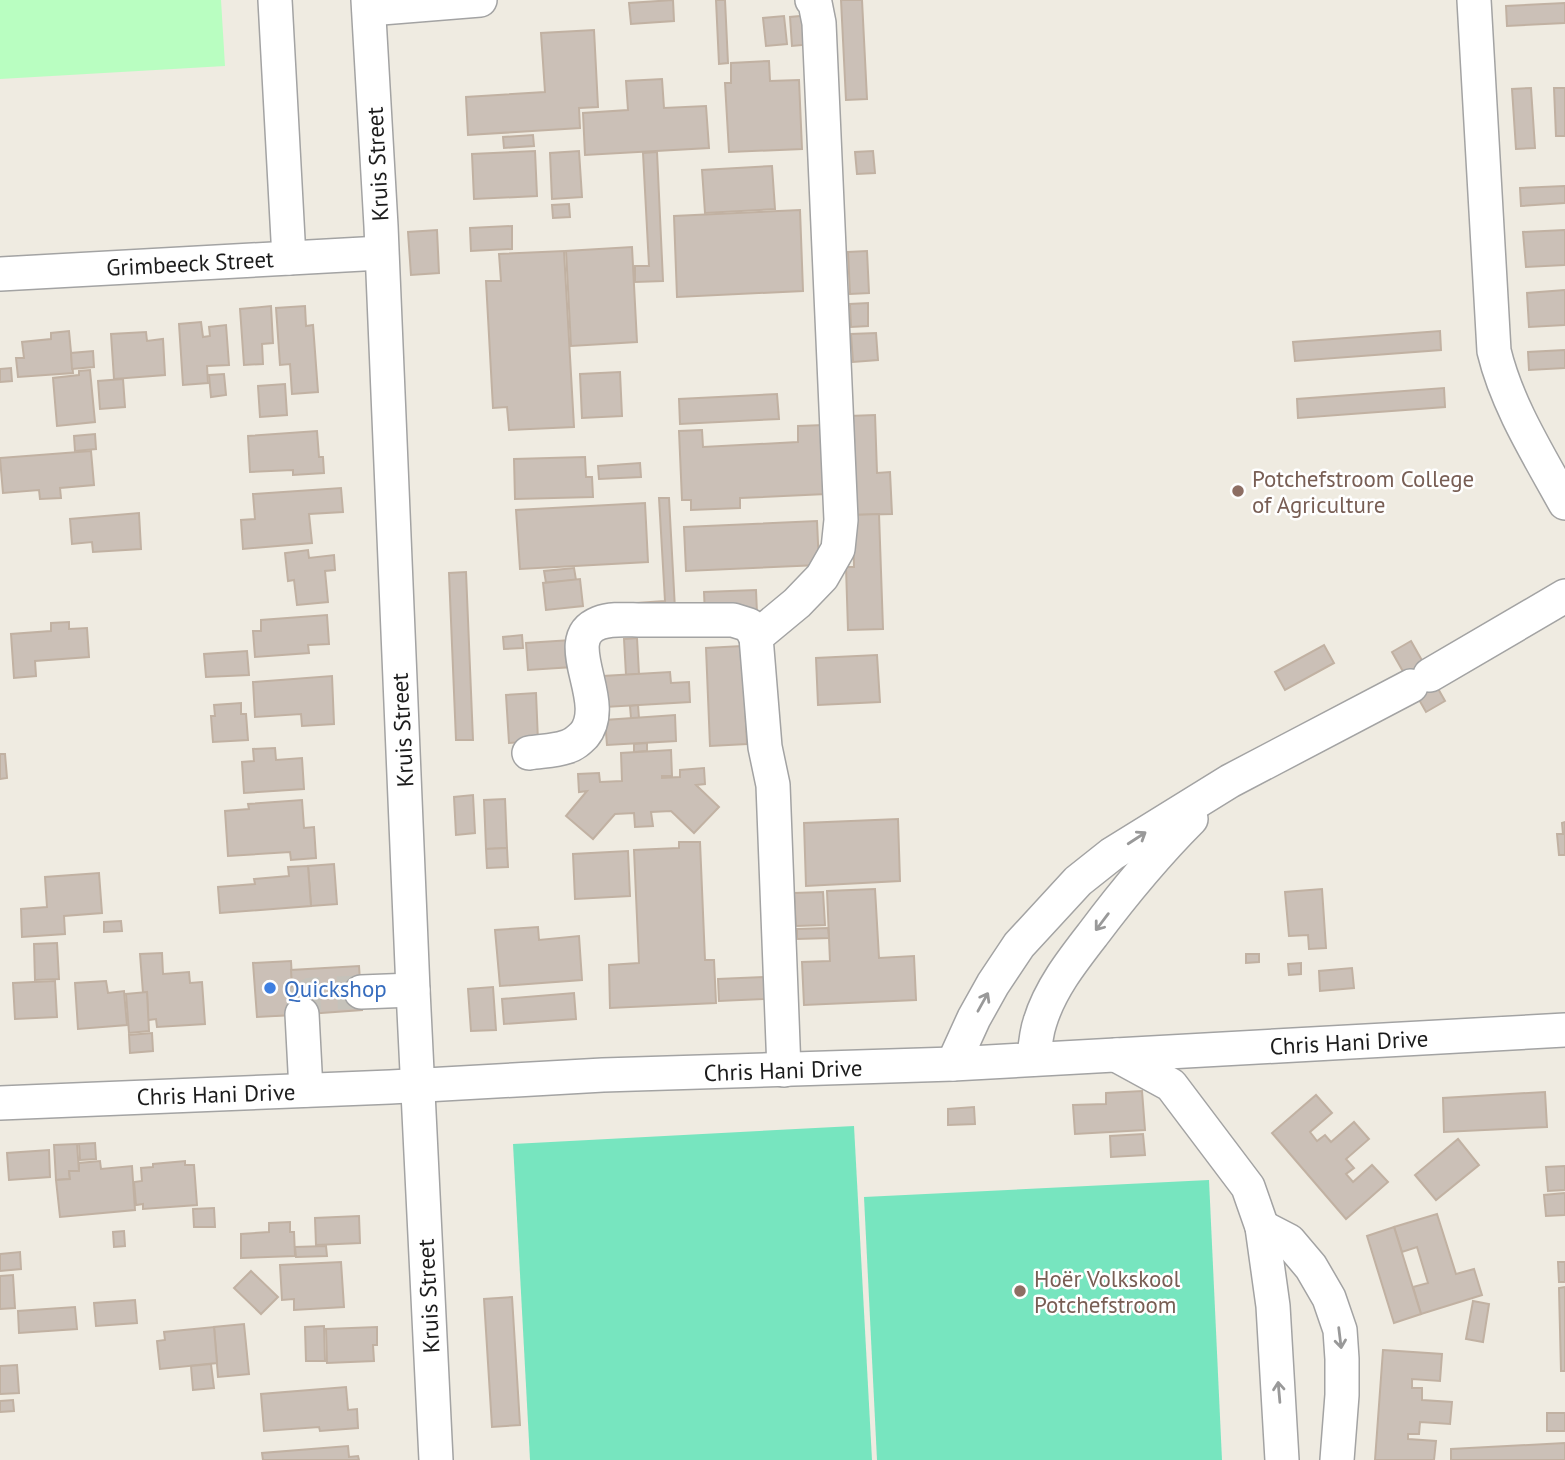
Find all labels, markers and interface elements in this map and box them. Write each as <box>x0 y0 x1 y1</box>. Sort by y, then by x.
street label: Kruis Street <box>360 106 394 222</box>
street label: Grimbeeck Street <box>106 244 275 282</box>
place label: Potchefstroom College of Agriculture <box>1252 464 1474 519</box>
marker: Potchefstroom College of Agriculture <box>1230 483 1246 499</box>
street label: Kruis Street <box>385 672 419 788</box>
one-way arrow <box>1126 831 1146 845</box>
one-way arrow <box>1095 912 1110 930</box>
place label: Quickshop <box>284 974 387 1003</box>
marker: Quickshop <box>262 980 278 996</box>
one-way arrow <box>976 993 990 1013</box>
street label: Chris Hani Drive <box>1269 1023 1429 1061</box>
street label: Chris Hani Drive <box>703 1053 863 1087</box>
street label: Chris Hani Drive <box>136 1077 296 1111</box>
street label: Kruis Street <box>411 1238 445 1354</box>
place label: Hoër Volkskool Potchefstroom <box>1034 1264 1181 1319</box>
marker: Hoër Volkskool Potchefstroom <box>1012 1283 1028 1299</box>
one-way arrow <box>1333 1326 1346 1349</box>
one-way arrow <box>1272 1381 1285 1404</box>

